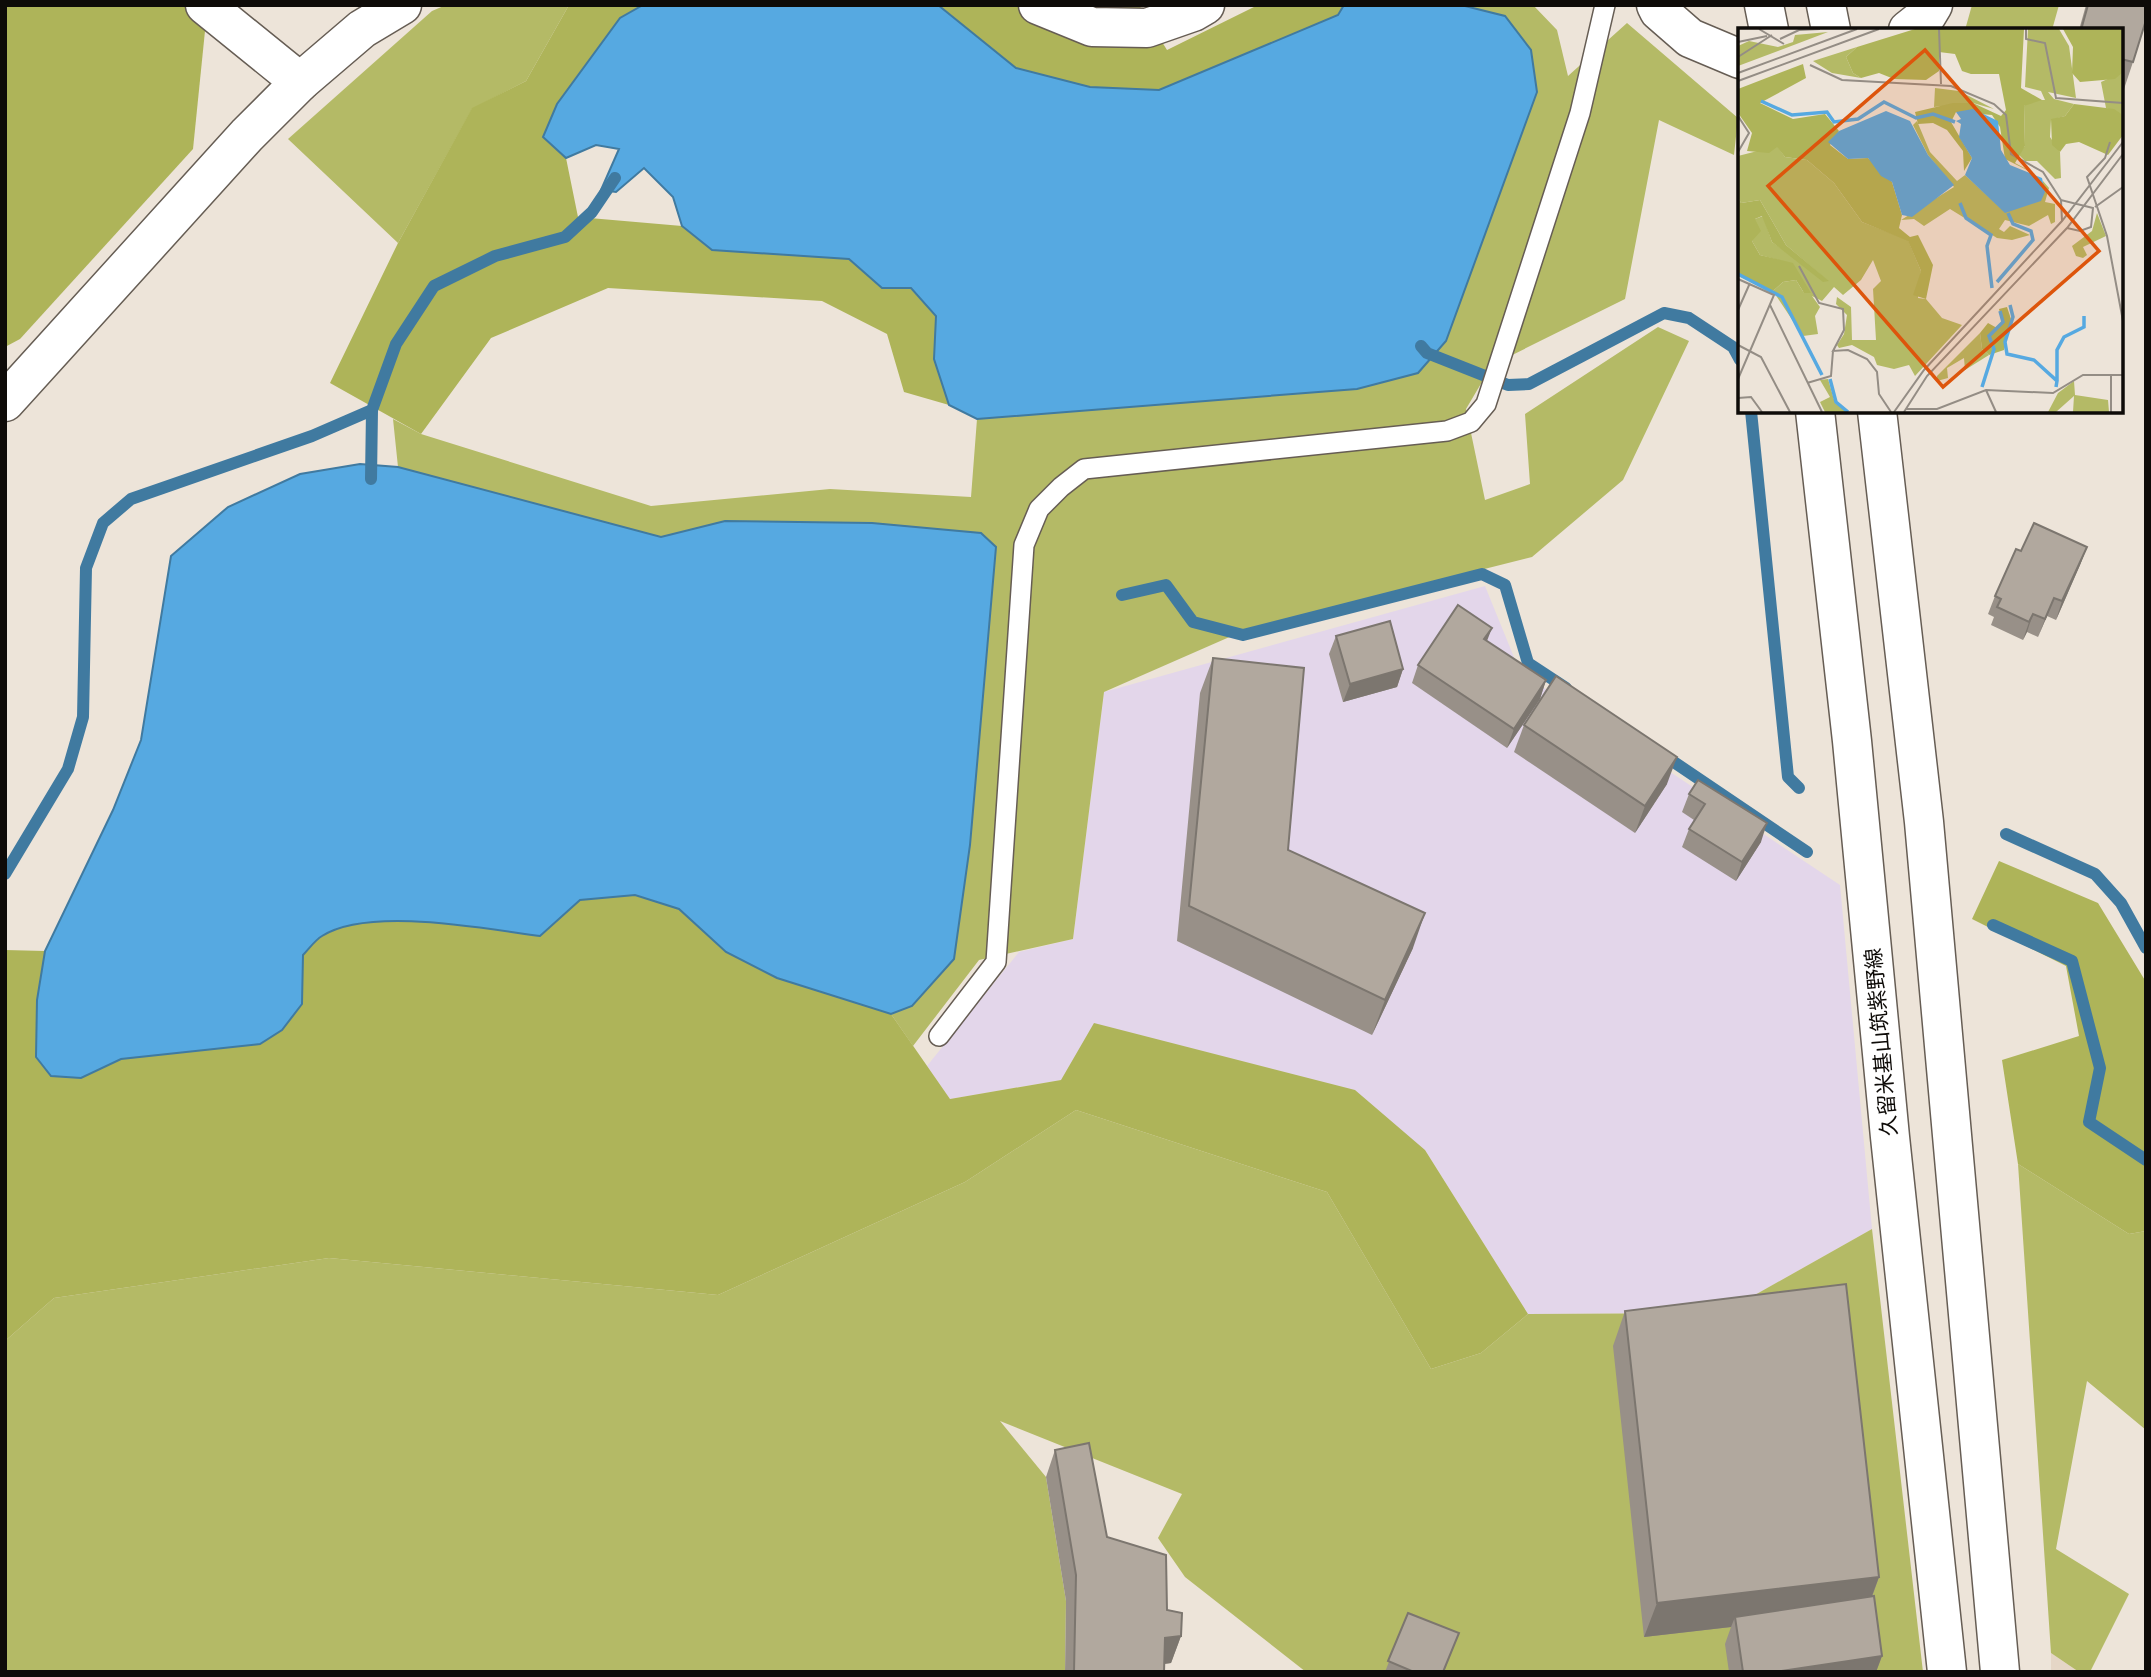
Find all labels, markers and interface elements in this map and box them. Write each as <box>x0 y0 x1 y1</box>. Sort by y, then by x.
inset map <box>1738 28 2123 413</box>
street label: 久留米基山筑紫野線 <box>1858 947 1904 1137</box>

